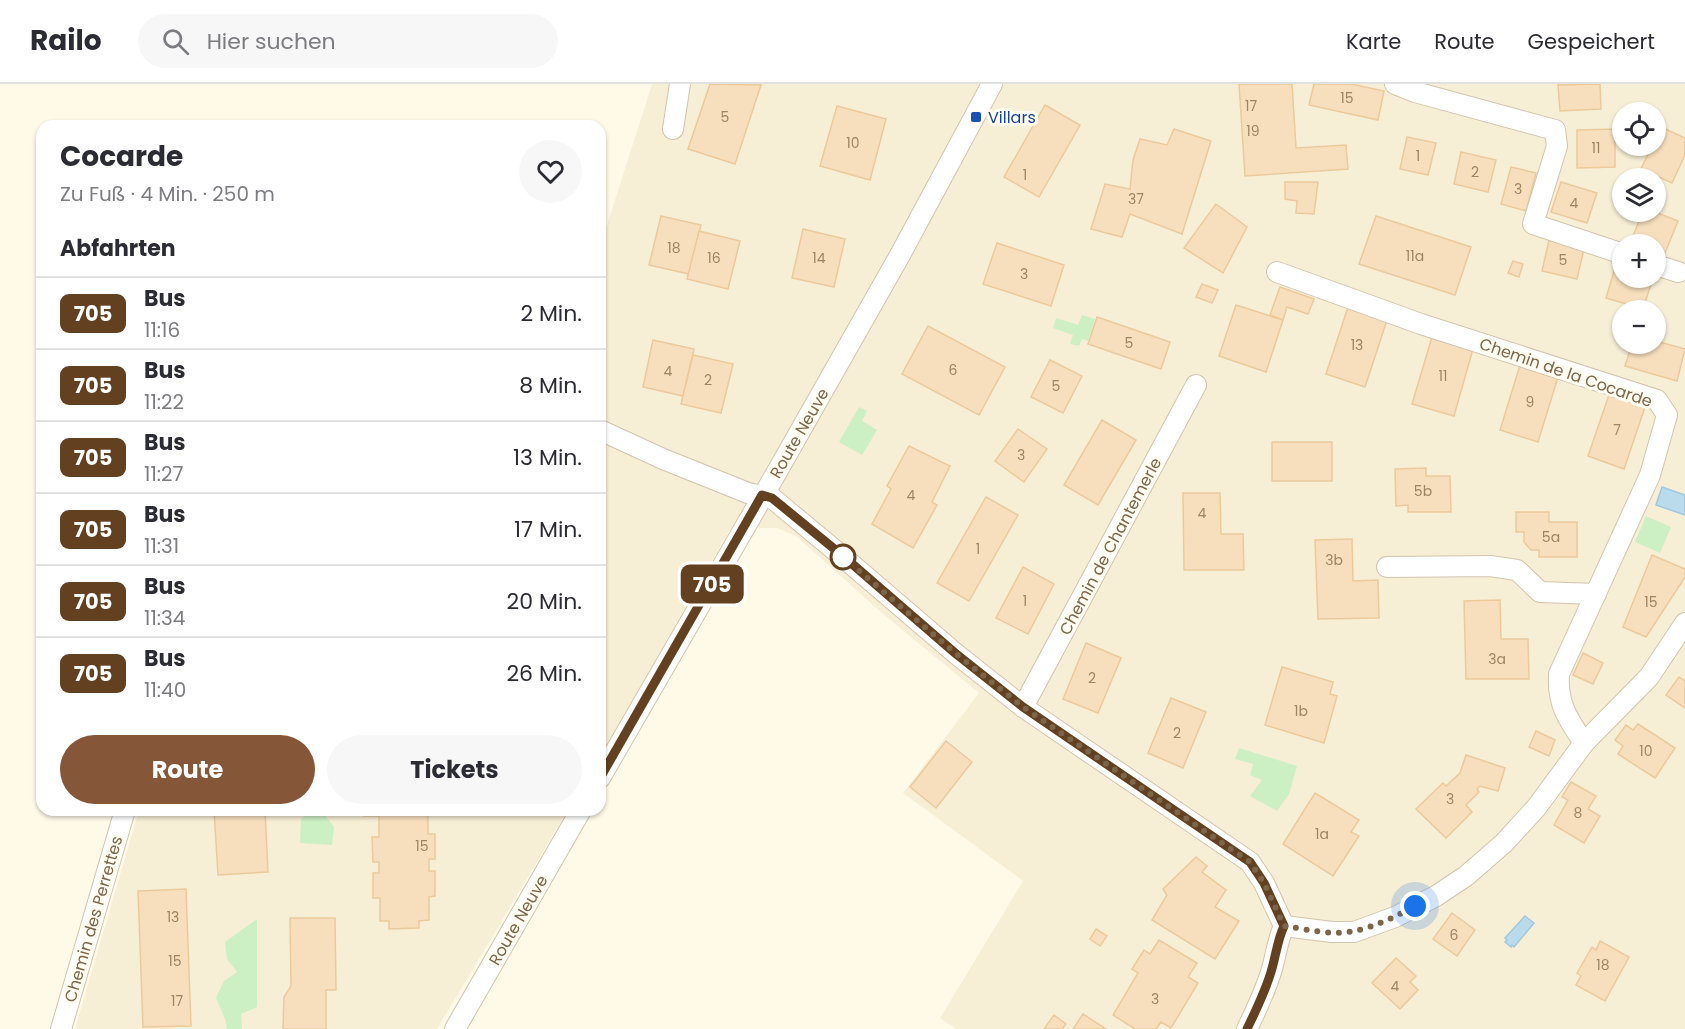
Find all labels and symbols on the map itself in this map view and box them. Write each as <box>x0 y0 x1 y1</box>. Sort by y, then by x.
house number: 15 <box>1340 88 1354 108</box>
house number: 17 <box>1245 96 1257 116</box>
place label: Villars <box>988 106 1036 129</box>
house number: 5 <box>721 107 729 127</box>
marker: Villars <box>969 110 983 124</box>
house number: 19 <box>1246 121 1260 141</box>
house number: 10 <box>846 133 860 153</box>
house number: 11 <box>1592 138 1600 158</box>
house number: 1 <box>1416 146 1420 166</box>
house number: 2 <box>1471 162 1479 182</box>
house number: 1 <box>1023 165 1027 185</box>
house number: 3 <box>1514 179 1522 199</box>
house number: 37 <box>1128 189 1144 209</box>
house number: 4 <box>1570 193 1579 213</box>
house number: 18 <box>667 238 681 258</box>
house number: 11a <box>1406 246 1424 266</box>
house number: 16 <box>707 248 721 268</box>
house number: 14 <box>812 248 826 268</box>
house number: 5 <box>1559 250 1567 270</box>
house number: 3 <box>1020 264 1028 284</box>
street label: Chemin de la Cocarde <box>1476 332 1655 413</box>
house number: 5 <box>1125 333 1133 353</box>
house number: 13 <box>1351 335 1363 355</box>
house number: 6 <box>949 360 958 380</box>
house number: 4 <box>664 361 673 381</box>
house number: 11 <box>1439 366 1447 386</box>
house number: 2 <box>704 370 712 390</box>
house number: 5 <box>1052 376 1060 396</box>
street label: Route Neuve <box>764 384 835 483</box>
house number: 9 <box>1526 392 1534 412</box>
house number: 7 <box>1613 420 1621 440</box>
house number: 3 <box>1017 445 1025 465</box>
street label: Chemin de Chantemerle <box>1054 453 1167 639</box>
house number: 5b <box>1414 481 1432 501</box>
house number: 4 <box>907 485 916 505</box>
house number: 4 <box>1198 503 1207 523</box>
house number: 5a <box>1542 527 1560 547</box>
house number: 1 <box>976 539 980 559</box>
unlabelled marker <box>830 544 856 570</box>
house number: 3b <box>1325 550 1343 570</box>
line badge: 705 <box>678 564 746 604</box>
house number: 1 <box>1023 591 1027 611</box>
house number: 15 <box>1644 592 1658 612</box>
house number: 3a <box>1488 649 1506 669</box>
house number: 2 <box>1088 668 1096 688</box>
house number: 1b <box>1294 701 1308 721</box>
house number: 2 <box>1173 723 1181 743</box>
house number: 10 <box>1639 741 1653 761</box>
house number: 3 <box>1446 789 1454 809</box>
house number: 8 <box>1574 803 1583 823</box>
house number: 1a <box>1315 824 1329 844</box>
street label: Chemin des Perrettes <box>59 833 128 1005</box>
house number: 15 <box>415 836 429 856</box>
street label: Route Neuve <box>483 871 554 970</box>
your location <box>1400 891 1430 921</box>
house number: 13 <box>167 907 179 927</box>
house number: 6 <box>1450 925 1459 945</box>
house number: 15 <box>168 951 182 971</box>
house number: 18 <box>1596 955 1610 975</box>
house number: 4 <box>1391 976 1400 996</box>
house number: 3 <box>1151 989 1159 1009</box>
house number: 17 <box>171 991 183 1011</box>

